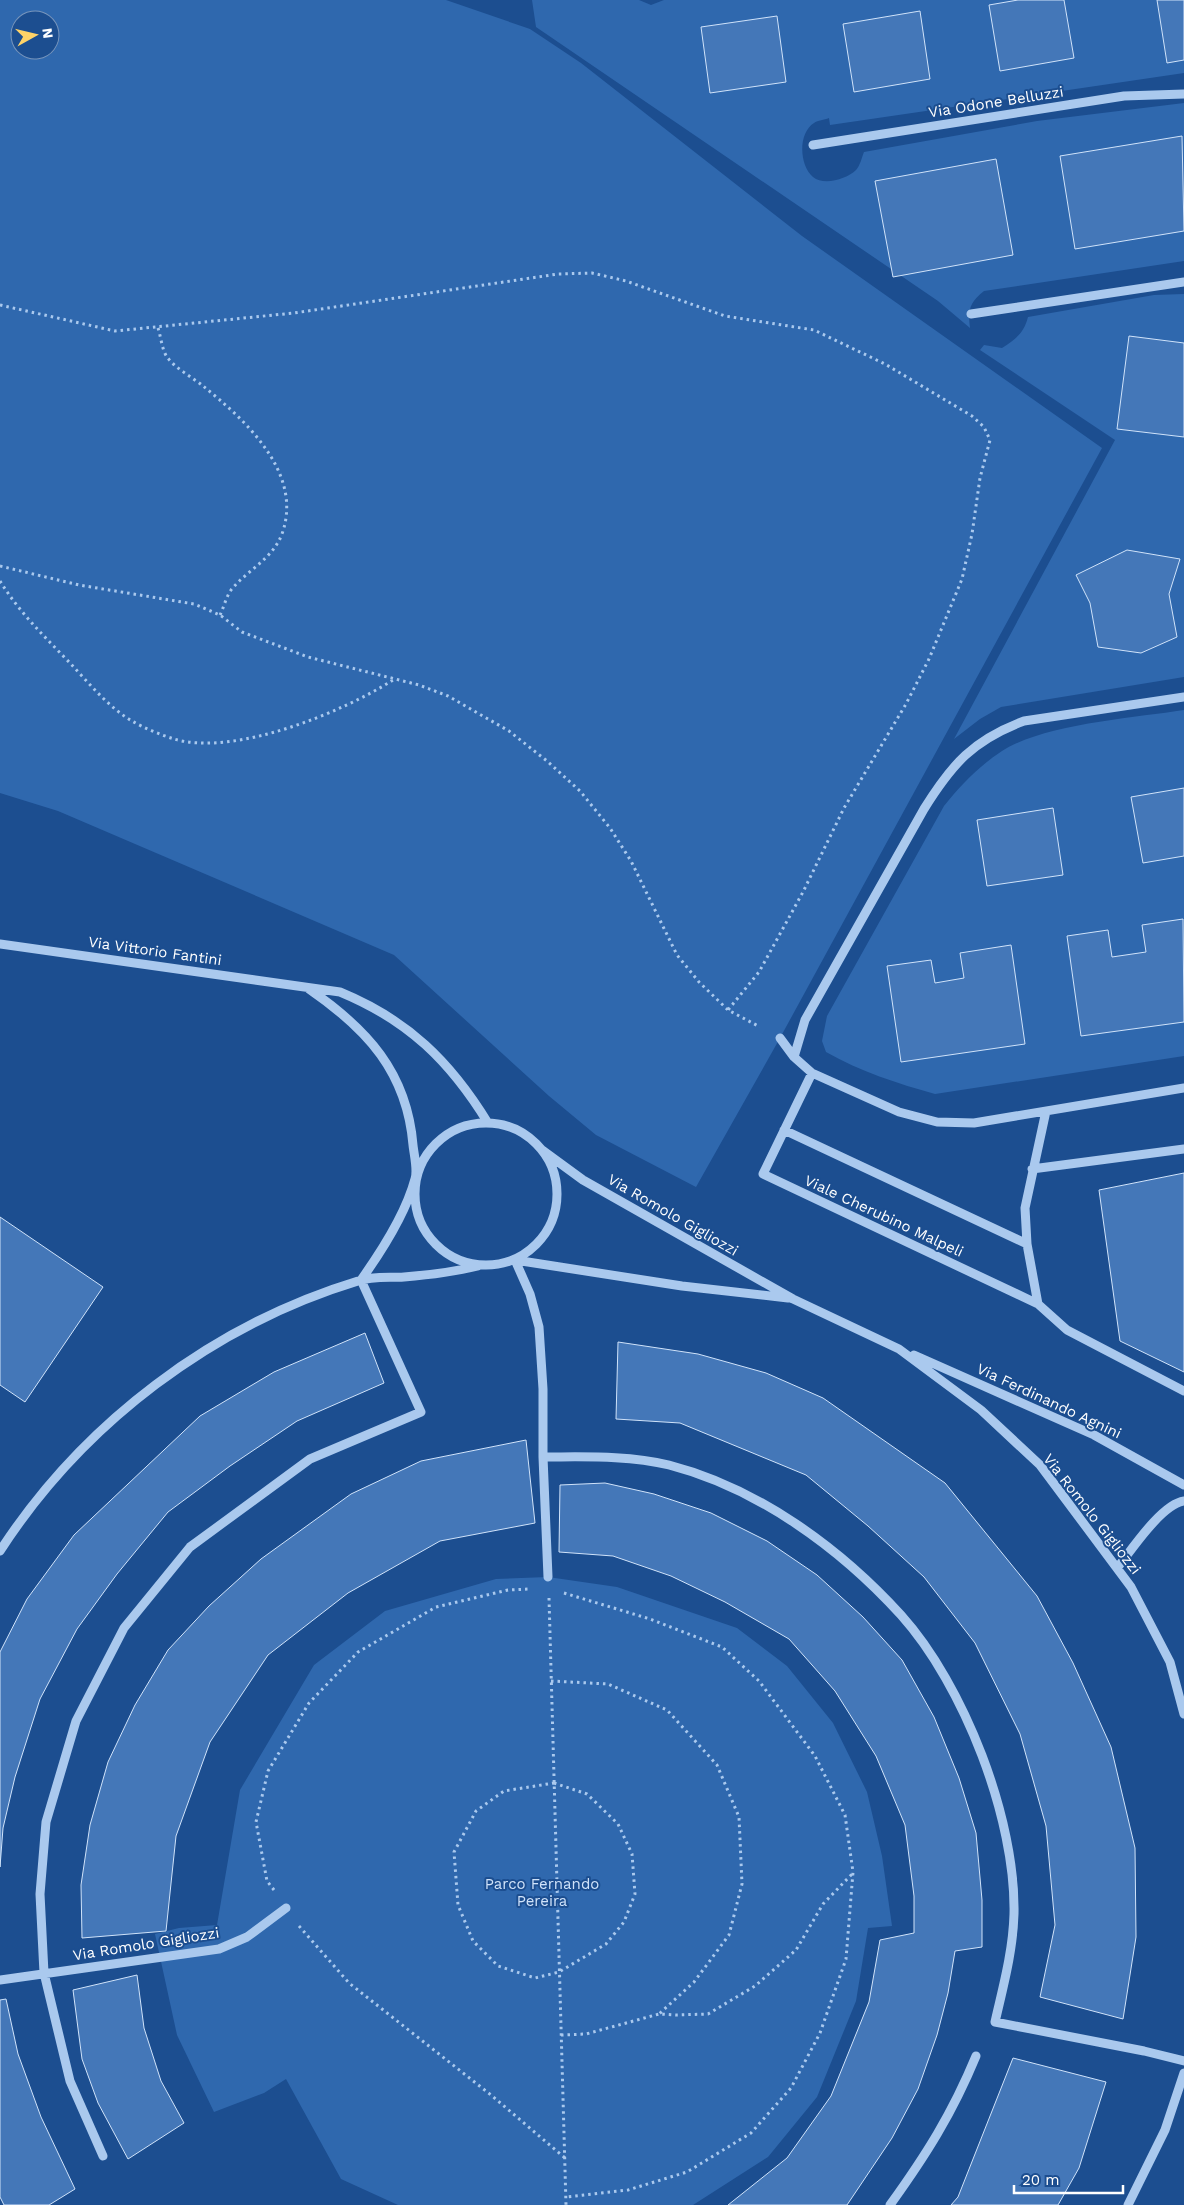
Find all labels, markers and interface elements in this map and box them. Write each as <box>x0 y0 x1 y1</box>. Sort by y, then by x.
north arrow <box>10 10 60 60</box>
text: N <box>39 27 57 39</box>
street label: Via Odone Belluzzi <box>927 82 1065 122</box>
street label: Via Vittorio Fantini <box>87 933 223 969</box>
street label: Via Romolo Gigliozzi <box>604 1170 742 1260</box>
street label: Viale Cherubino Malpeli <box>802 1171 966 1261</box>
street label: Via Ferdinando Agnini <box>974 1360 1124 1442</box>
street label: Via Romolo Gigliozzi <box>1039 1450 1145 1578</box>
park label: Parco Fernando Pereira <box>485 1875 599 1910</box>
street label: Via Romolo Gigliozzi <box>72 1924 220 1964</box>
scale bar <box>1014 2162 1123 2194</box>
text: 20 m <box>1022 2171 1060 2189</box>

